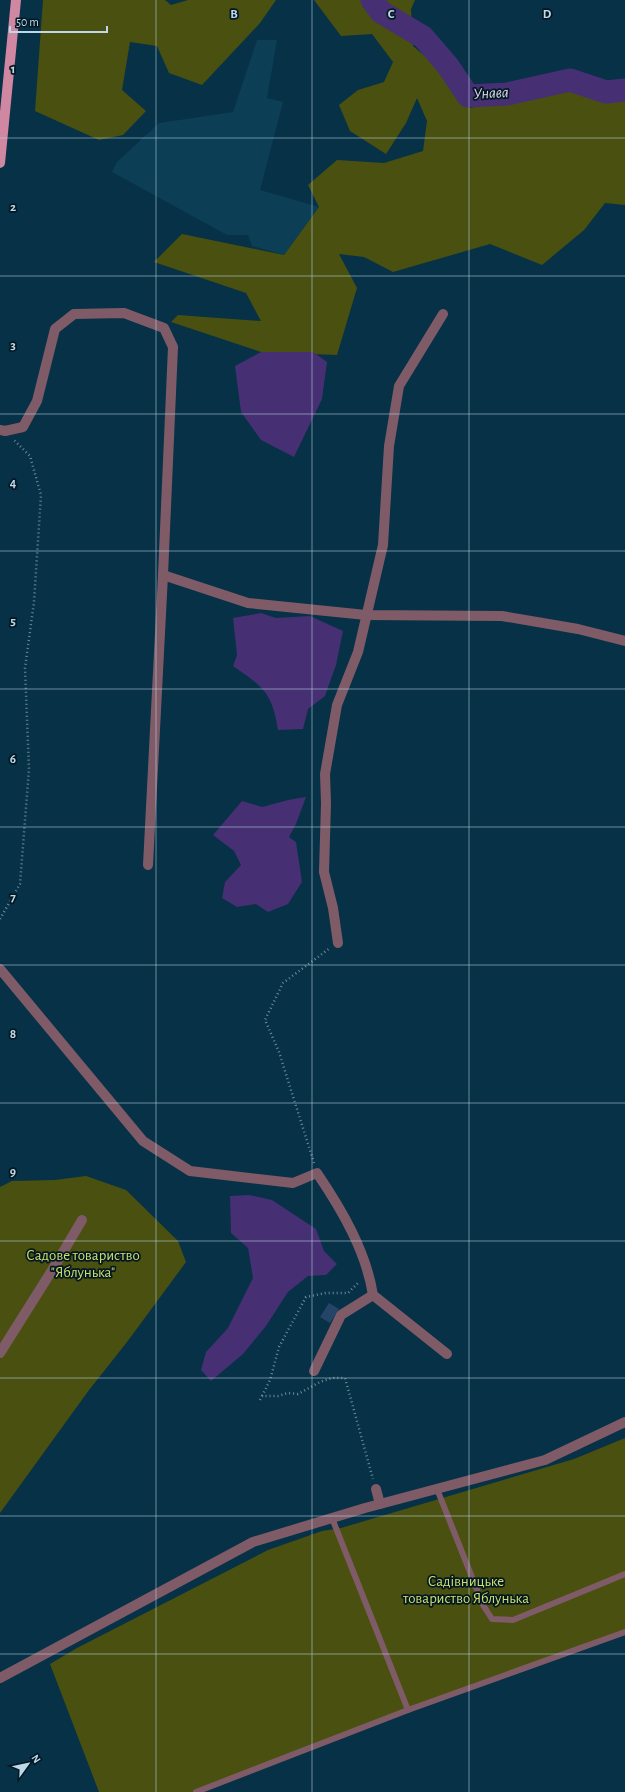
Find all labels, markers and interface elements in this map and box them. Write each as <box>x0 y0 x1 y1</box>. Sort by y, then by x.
scale bar <box>10 8 107 34</box>
text: B <box>230 8 238 21</box>
text: C <box>388 8 395 21</box>
text: D <box>543 8 552 21</box>
text: 50 m <box>16 16 39 28</box>
text: 1 <box>11 63 15 76</box>
water label: Унава <box>473 84 509 102</box>
text: 2 <box>10 201 16 214</box>
text: 3 <box>10 339 16 352</box>
text: 4 <box>10 477 17 490</box>
text: 5 <box>10 615 16 628</box>
text: 6 <box>10 753 16 766</box>
text: 7 <box>10 891 16 904</box>
text: 8 <box>10 1028 16 1041</box>
text: 9 <box>10 1166 16 1179</box>
park label: Садове товариство "Яблунька" <box>26 1248 140 1280</box>
park label: Садівницьке товариство Яблунька <box>402 1574 529 1606</box>
north arrow <box>8 1744 48 1784</box>
text: N <box>29 1753 43 1765</box>

